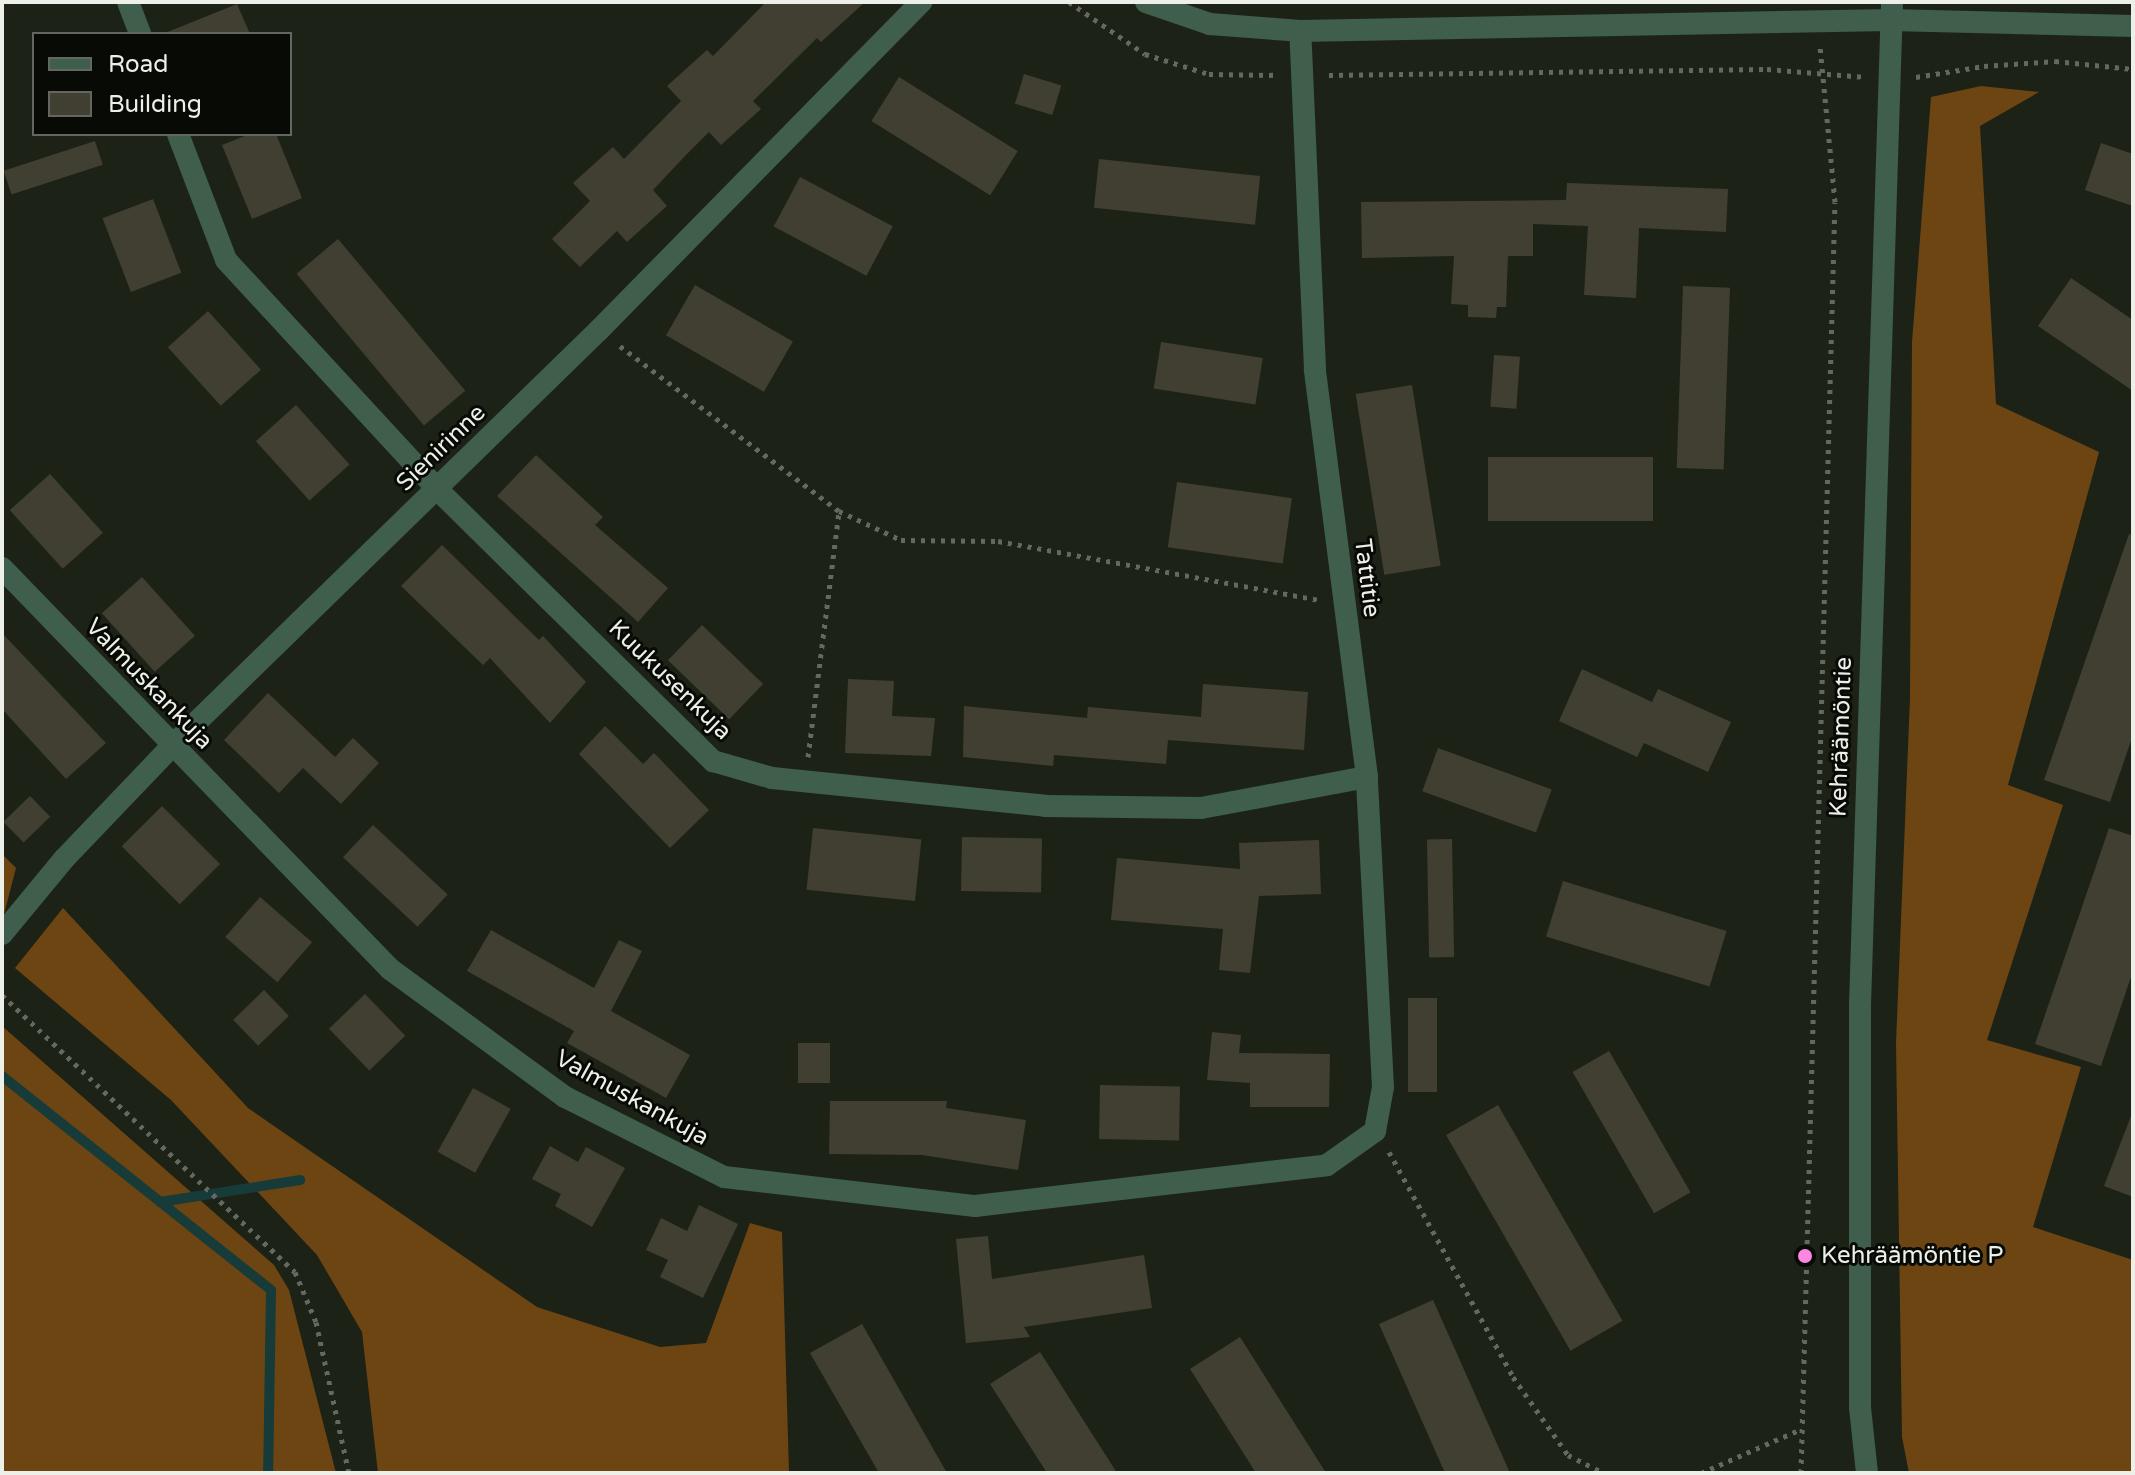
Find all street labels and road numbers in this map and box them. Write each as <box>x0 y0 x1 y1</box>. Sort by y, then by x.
street label: Sienirinne <box>390 398 492 498</box>
street label: Tattitie <box>1348 537 1386 619</box>
street label: Valmuskankuja <box>79 612 219 756</box>
street label: Kuukusenkuja <box>602 614 738 746</box>
street label: Kehräämöntie <box>1824 656 1858 818</box>
street label: Valmuskankuja <box>550 1044 714 1152</box>

